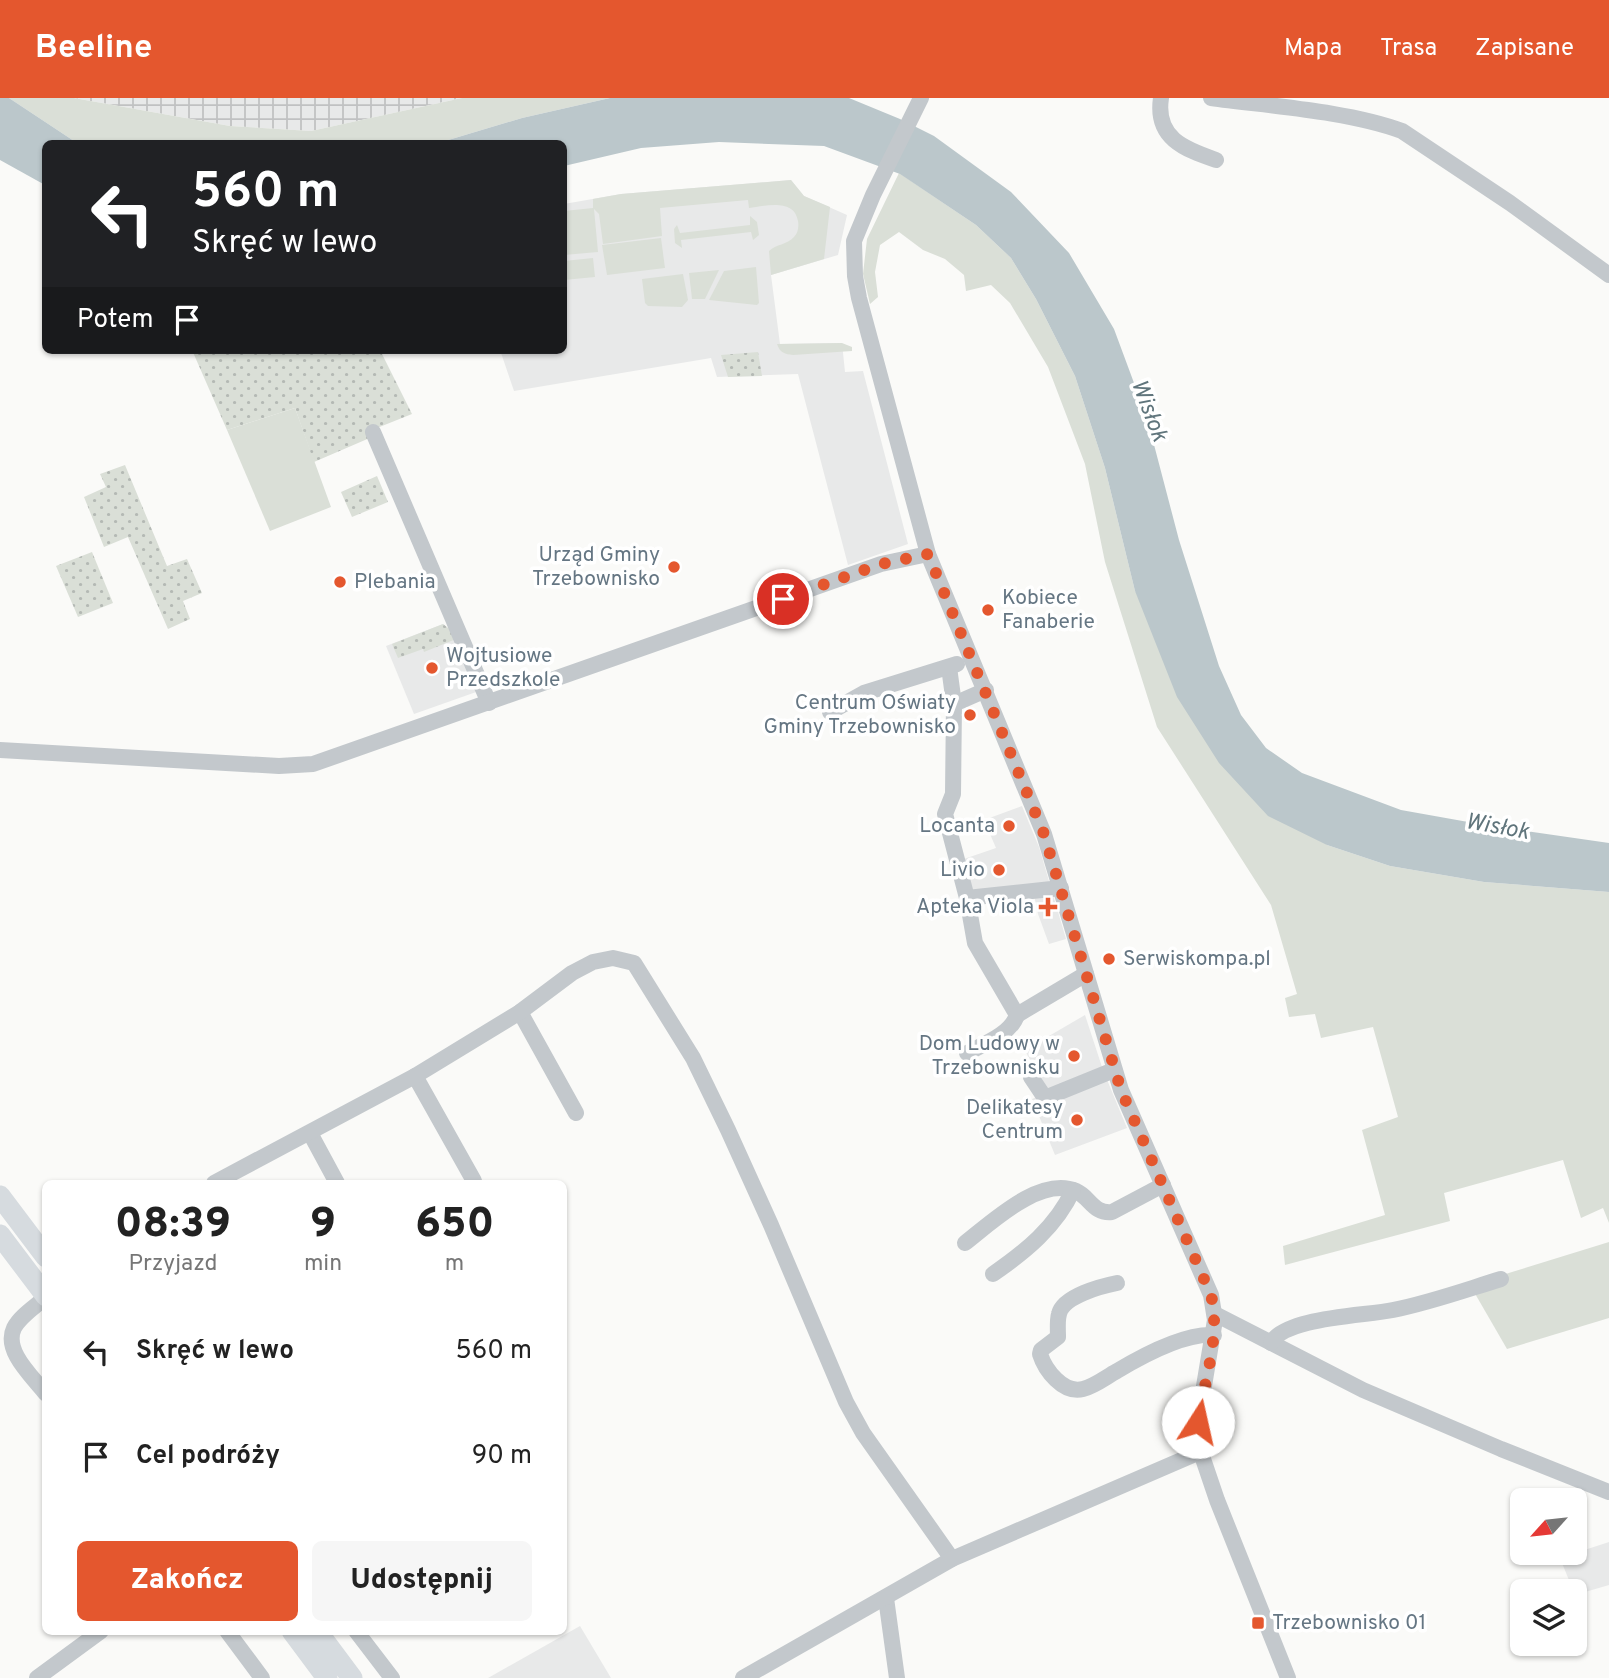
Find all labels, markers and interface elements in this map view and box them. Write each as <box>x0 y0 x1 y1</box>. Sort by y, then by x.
text: Beeline <box>35 28 152 70</box>
text: Mapa <box>1284 34 1342 64</box>
text: Trasa <box>1380 34 1437 64</box>
text: Zapisane <box>1475 34 1574 64</box>
text: 560 m <box>192 163 339 225</box>
icon: left <box>77 168 168 259</box>
text: Skręć w lewo <box>192 224 377 264</box>
icon: arrive <box>168 301 206 339</box>
text: Potem <box>77 304 154 337</box>
water label: Wisłok <box>1123 376 1173 446</box>
place label: Urząd Gminy Trzebownisko <box>532 542 660 593</box>
marker: Urząd Gminy Trzebownisko <box>666 559 682 575</box>
place label: Plebania <box>354 569 436 596</box>
pin <box>753 569 813 629</box>
marker: Plebania <box>332 574 348 590</box>
icon: arrive <box>764 580 802 618</box>
place label: Kobiece Fanaberie <box>1002 585 1095 636</box>
marker: Kobiece Fanaberie <box>980 602 996 618</box>
place label: Wojtusiowe Przedszkole <box>446 643 560 694</box>
marker: Wojtusiowe Przedszkole <box>424 660 440 676</box>
place label: Centrum Oświaty Gminy Trzebownisko <box>763 690 956 741</box>
marker: Centrum Oświaty Gminy Trzebownisko <box>962 707 978 723</box>
water label: Wisłok <box>1463 808 1531 848</box>
place label: Locanta <box>919 813 995 840</box>
marker: Locanta <box>1001 818 1017 834</box>
place label: Livio <box>940 857 985 884</box>
marker: Livio <box>991 862 1007 878</box>
place label: Apteka Viola <box>916 894 1034 921</box>
marker: Apteka Viola <box>1040 899 1056 915</box>
place label: Serwiskompa.pl <box>1123 946 1271 973</box>
marker: Serwiskompa.pl <box>1101 951 1117 967</box>
place label: Dom Ludowy w Trzebownisku <box>919 1031 1060 1082</box>
marker: Dom Ludowy w Trzebownisku <box>1066 1048 1082 1064</box>
place label: Delikatesy Centrum <box>966 1095 1063 1146</box>
marker: Delikatesy Centrum <box>1069 1112 1085 1128</box>
text: 08:39 <box>115 1199 231 1252</box>
text: 9 <box>310 1199 336 1252</box>
text: 650 <box>415 1199 494 1252</box>
text: Przyjazd <box>128 1250 217 1279</box>
text: min <box>304 1250 342 1279</box>
text: m <box>445 1250 464 1279</box>
icon: left <box>77 1333 115 1371</box>
text: Skręć w lewo <box>136 1335 294 1368</box>
text: 560 m <box>456 1335 532 1368</box>
position arrow <box>1161 1385 1235 1459</box>
icon: arrive <box>77 1438 115 1476</box>
text: Cel podróży <box>136 1440 280 1473</box>
text: 90 m <box>472 1440 532 1473</box>
north arrow <box>1510 1488 1587 1564</box>
map controls <box>1510 1488 1587 1656</box>
button: Zakończ <box>77 1541 298 1621</box>
button: Udostępnij <box>312 1541 532 1621</box>
button: layers <box>1510 1579 1587 1656</box>
place label: Trzebownisko 01 <box>1272 1610 1426 1637</box>
marker: Trzebownisko 01 <box>1250 1615 1266 1631</box>

